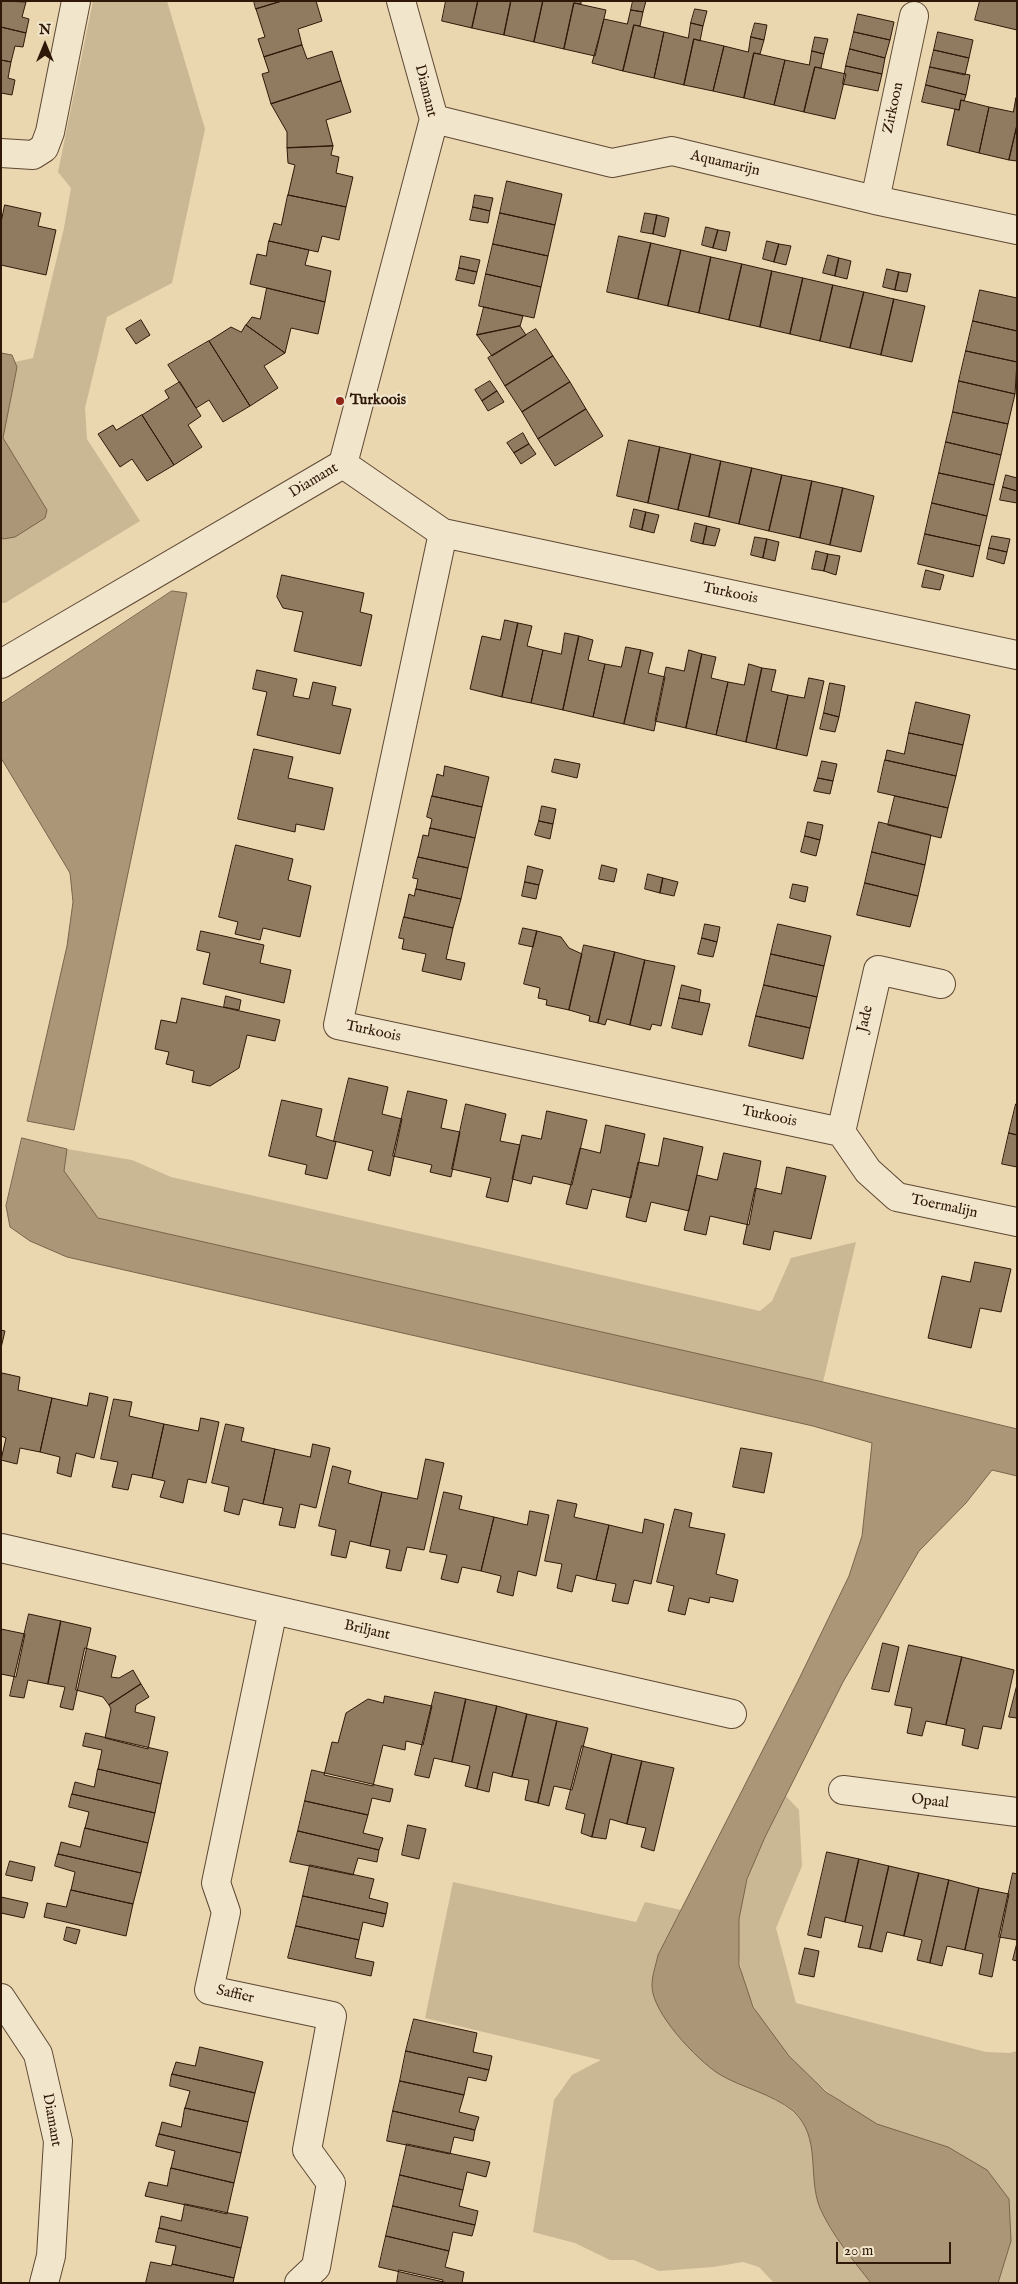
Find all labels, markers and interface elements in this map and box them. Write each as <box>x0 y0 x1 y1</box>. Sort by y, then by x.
north arrow <box>20 20 70 70</box>
text: N <box>39 21 51 39</box>
street label: Diamant <box>410 63 440 119</box>
street label: Zirkoon <box>880 81 908 135</box>
street label: Aquamarijn <box>688 147 762 181</box>
place label: Turkoois <box>350 392 406 410</box>
marker: Turkoois <box>334 395 346 407</box>
street label: Diamant <box>286 459 342 503</box>
street label: Turkoois <box>701 579 759 609</box>
street label: Jade <box>854 1004 878 1034</box>
street label: Turkoois <box>344 1017 402 1047</box>
street label: Turkoois <box>740 1102 798 1132</box>
street label: Toermalijn <box>909 1191 979 1223</box>
street label: Briljant <box>342 1617 392 1645</box>
street label: Opaal <box>910 1791 950 1813</box>
street label: Saffier <box>214 1982 256 2008</box>
street label: Diamant <box>37 2092 65 2148</box>
scale bar <box>838 2232 953 2264</box>
text: 20 m <box>844 2241 873 2260</box>

